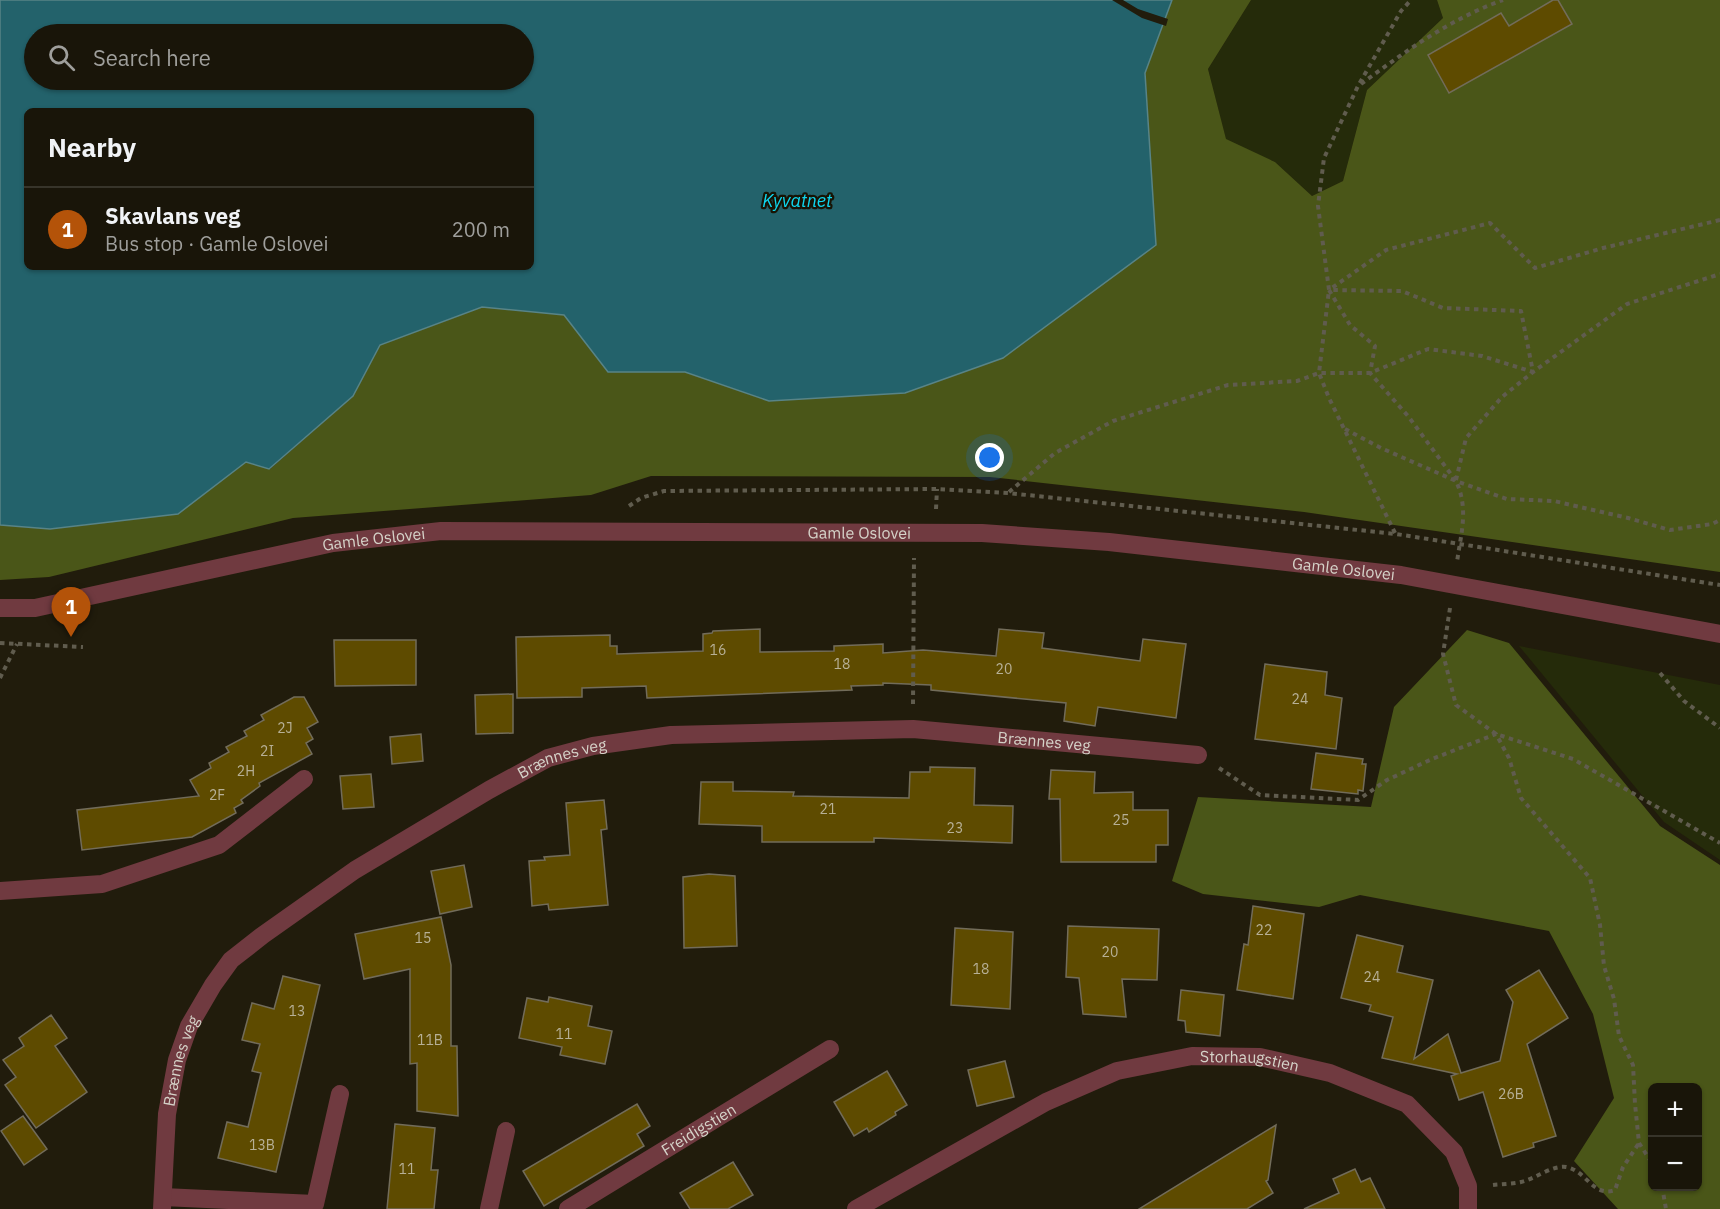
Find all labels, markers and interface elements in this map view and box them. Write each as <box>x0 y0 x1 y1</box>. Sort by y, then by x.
search box <box>24 24 534 90</box>
icon: search <box>45 41 78 74</box>
text: Search here <box>93 43 211 72</box>
text: Nearby <box>48 130 136 164</box>
water label: Kyvatnet <box>762 189 833 212</box>
text: Skavlans veg <box>105 201 240 230</box>
text: 1 <box>62 216 74 243</box>
text: 200 m <box>452 216 510 243</box>
text: Bus stop · Gamle Oslovei <box>105 230 328 257</box>
your location <box>975 443 1004 472</box>
street label: Gamle Oslovei <box>808 522 911 543</box>
street label: Gamle Oslovei <box>320 523 426 555</box>
street label: Gamle Oslovei <box>1291 553 1396 584</box>
pin: 1 <box>52 588 90 637</box>
house number: 16 <box>710 641 726 659</box>
house number: 18 <box>834 655 850 673</box>
house number: 20 <box>996 660 1012 678</box>
house number: 24 <box>1292 690 1308 708</box>
house number: 2J <box>277 719 293 737</box>
street label: Brænnes veg <box>997 727 1092 755</box>
street label: Brænnes veg <box>514 734 608 783</box>
house number: 2I <box>260 742 274 760</box>
house number: 2H <box>237 762 255 780</box>
house number: 2F <box>209 786 225 804</box>
house number: 21 <box>820 800 836 818</box>
house number: 25 <box>1113 811 1129 829</box>
house number: 23 <box>947 819 963 837</box>
house number: 22 <box>1256 921 1272 939</box>
house number: 15 <box>415 929 431 947</box>
house number: 20 <box>1102 943 1118 961</box>
house number: 18 <box>973 960 989 978</box>
house number: 24 <box>1364 968 1380 986</box>
house number: 13 <box>289 1002 305 1020</box>
street label: Brænnes veg <box>159 1011 203 1108</box>
house number: 11 <box>556 1025 572 1043</box>
house number: 11B <box>417 1031 443 1049</box>
street label: Storhaugstien <box>1200 1046 1301 1076</box>
map controls <box>1648 1083 1702 1191</box>
button: + <box>1648 1083 1702 1137</box>
house number: 26B <box>1498 1085 1524 1103</box>
street label: Freidigstien <box>657 1099 740 1160</box>
house number: 13B <box>249 1136 275 1154</box>
button: − <box>1648 1137 1702 1191</box>
house number: 11 <box>399 1160 415 1178</box>

